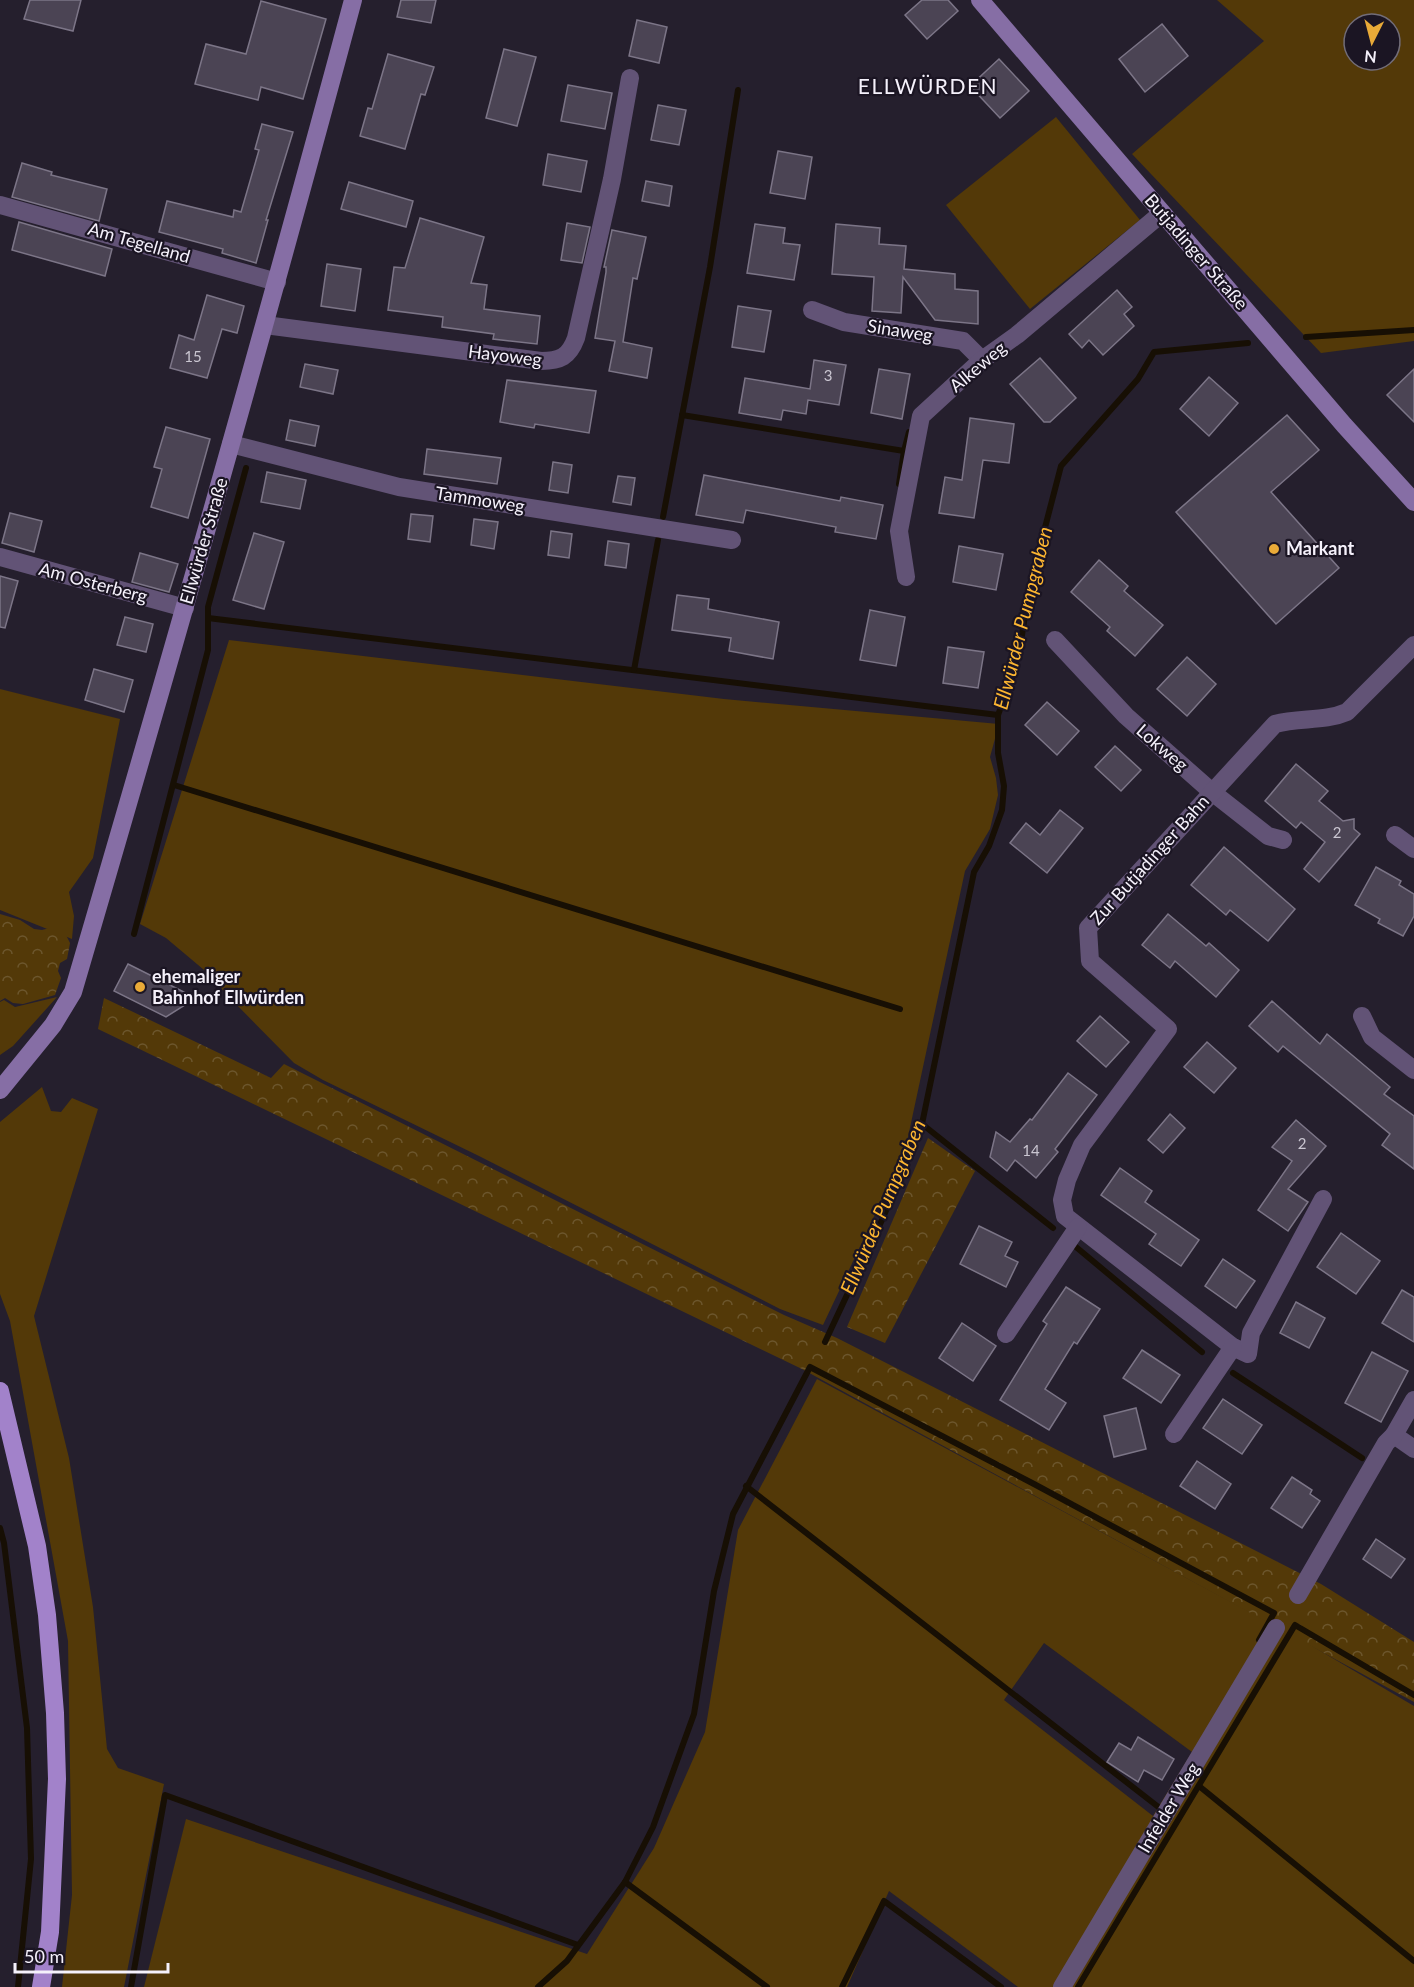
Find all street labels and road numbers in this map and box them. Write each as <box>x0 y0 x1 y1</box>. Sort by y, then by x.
street label: Butjadinger Straße <box>1140 189 1253 314</box>
street label: Am Tegelland <box>86 217 193 267</box>
street label: Sinaweg <box>866 314 934 346</box>
street label: Alkeweg <box>944 336 1010 396</box>
street label: Hayoweg <box>467 340 543 370</box>
street label: Ellwürder Straße <box>174 475 232 607</box>
street label: Tammoweg <box>434 481 526 517</box>
street label: Am Osterberg <box>37 557 150 607</box>
street label: Lokweg <box>1132 719 1193 776</box>
street label: Zur Butjadinger Bahn <box>1085 790 1213 929</box>
street label: Infelder Weg <box>1133 1758 1204 1857</box>

